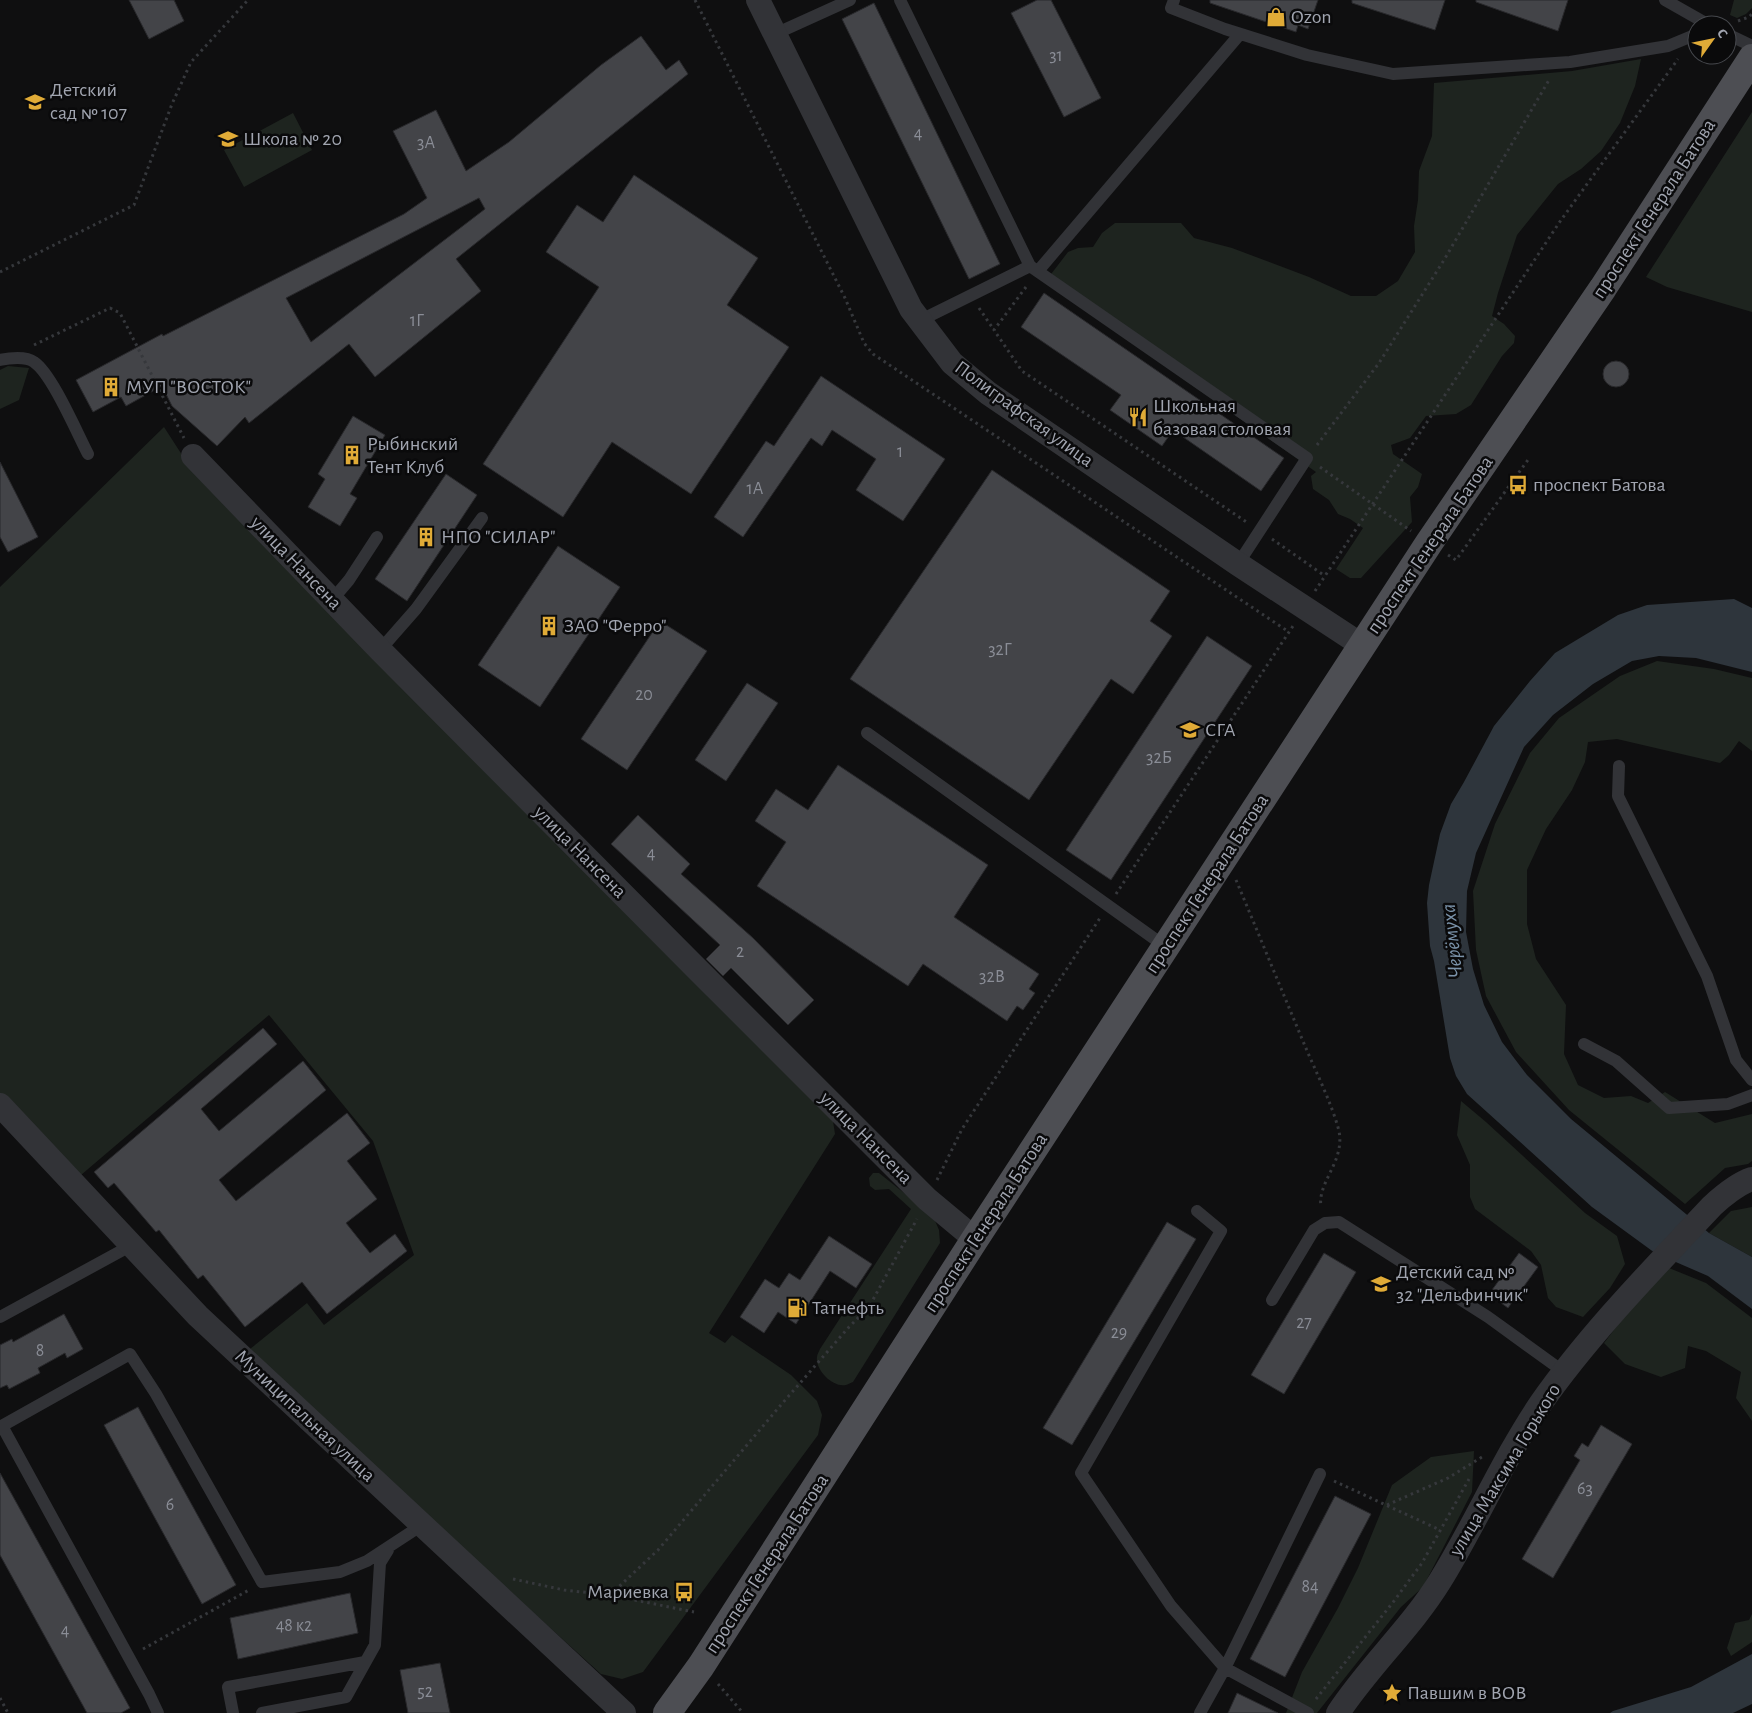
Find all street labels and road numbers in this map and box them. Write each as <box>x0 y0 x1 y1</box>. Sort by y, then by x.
street label: проспект Генерала Батова <box>1589 116 1719 302</box>
street label: Полиграфская улица <box>951 357 1097 471</box>
street label: проспект Генерала Батова <box>1363 453 1497 637</box>
street label: улица Нансена <box>246 512 345 614</box>
street label: проспект Генерала Батова <box>1142 791 1272 977</box>
street label: улица Нансена <box>529 801 630 902</box>
street label: улица Нансена <box>815 1087 916 1188</box>
street label: проспект Генерала Батова <box>921 1130 1051 1316</box>
street label: Муниципальная улица <box>231 1346 379 1486</box>
street label: улица Максима Горького <box>1445 1380 1564 1560</box>
street label: проспект Генерала Батова <box>702 1471 832 1657</box>

